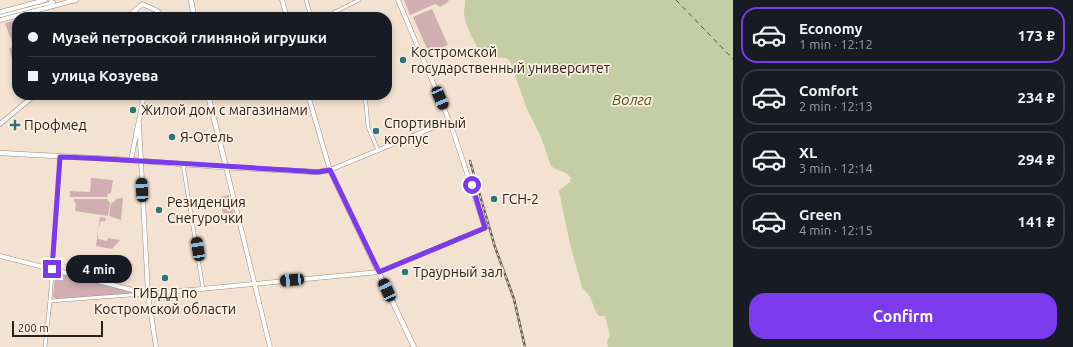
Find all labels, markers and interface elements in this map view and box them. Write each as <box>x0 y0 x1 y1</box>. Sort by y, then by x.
icon: car <box>751 17 787 53</box>
text: Economy <box>799 20 863 37</box>
text: 173 ₽ <box>1018 27 1055 44</box>
text: Музей петровской глиняной игрушки <box>52 29 327 46</box>
text: 1 min · 12:12 <box>799 37 873 51</box>
place label: Костромской государственный университет <box>411 44 610 76</box>
marker: Костромской государственный университет <box>398 55 408 65</box>
text: улица Козуева <box>52 67 159 84</box>
icon: car <box>751 79 787 115</box>
text: Comfort <box>799 82 858 99</box>
car <box>430 85 450 111</box>
text: 234 ₽ <box>1018 89 1055 106</box>
water label: Волга <box>612 91 652 108</box>
text: 2 min · 12:13 <box>799 99 873 113</box>
place label: Жилой дом с магазинами <box>141 102 308 118</box>
marker: Жилой дом с магазинами <box>128 105 138 115</box>
place label: Спортивный корпус <box>384 115 466 147</box>
place label: Профмед <box>24 117 87 133</box>
marker: Профмед <box>9 119 21 131</box>
marker: Спортивный корпус <box>371 126 381 136</box>
place label: Я-Отель <box>180 129 233 145</box>
marker: Я-Отель <box>167 132 177 142</box>
icon: car <box>751 141 787 177</box>
text: XL <box>799 144 817 161</box>
text: 294 ₽ <box>1018 151 1055 168</box>
text: 3 min · 12:14 <box>799 161 873 175</box>
route start <box>463 176 481 194</box>
car <box>135 178 149 202</box>
place label: ГСН-2 <box>502 191 539 207</box>
place label: Резиденция Снегурочки <box>167 194 246 226</box>
marker: ГСН-2 <box>489 194 499 204</box>
icon: car <box>751 203 787 239</box>
marker: Резиденция Снегурочки <box>154 205 164 215</box>
text: Green <box>799 206 841 223</box>
text: 141 ₽ <box>1018 213 1055 230</box>
text: 4 min · 12:15 <box>799 223 873 237</box>
car <box>190 236 206 262</box>
callout: 4 min <box>66 255 132 283</box>
route end <box>43 260 61 278</box>
text: 4 min <box>83 262 115 276</box>
place label: Траурный зал <box>413 264 503 280</box>
marker: Траурный зал <box>400 267 410 277</box>
marker: ГИБДД по Костромской области <box>160 273 170 283</box>
car <box>280 273 304 287</box>
car <box>376 277 398 303</box>
place label: ГИБДД по Костромской области <box>94 285 236 317</box>
button: Confirm <box>749 293 1057 339</box>
scale bar <box>12 319 103 338</box>
text: 200 m <box>18 322 49 334</box>

